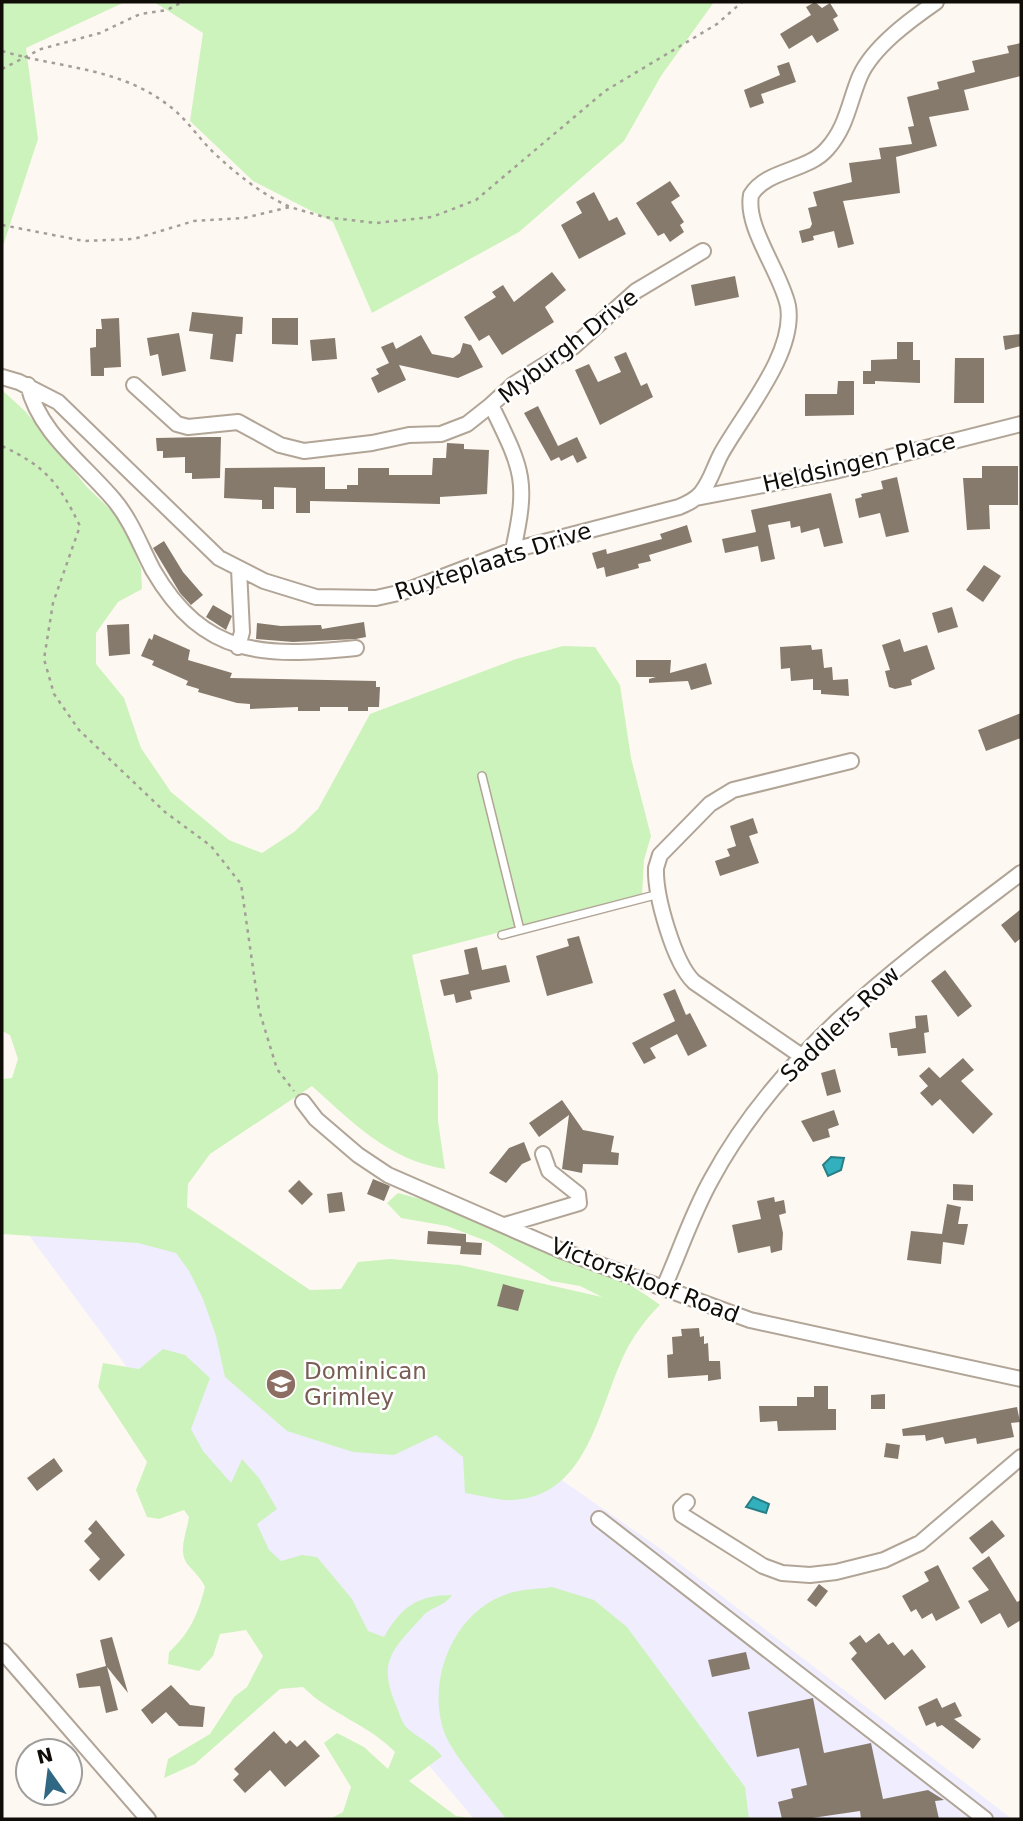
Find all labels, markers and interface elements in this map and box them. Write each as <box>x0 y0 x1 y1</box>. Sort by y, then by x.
street label: Myburgh Drive <box>493 284 643 408</box>
street label: Heldsingen Place <box>760 427 958 497</box>
street label: Ruyteplaats Drive <box>391 517 595 605</box>
street label: Saddlers Row <box>775 961 905 1087</box>
street label: Victorskloof Road <box>547 1232 743 1328</box>
place label: Dominican Grimley <box>304 1358 427 1410</box>
school or university icon: Dominican Grimley <box>264 1367 298 1401</box>
north arrow <box>14 1737 84 1807</box>
text: N <box>35 1743 55 1768</box>

